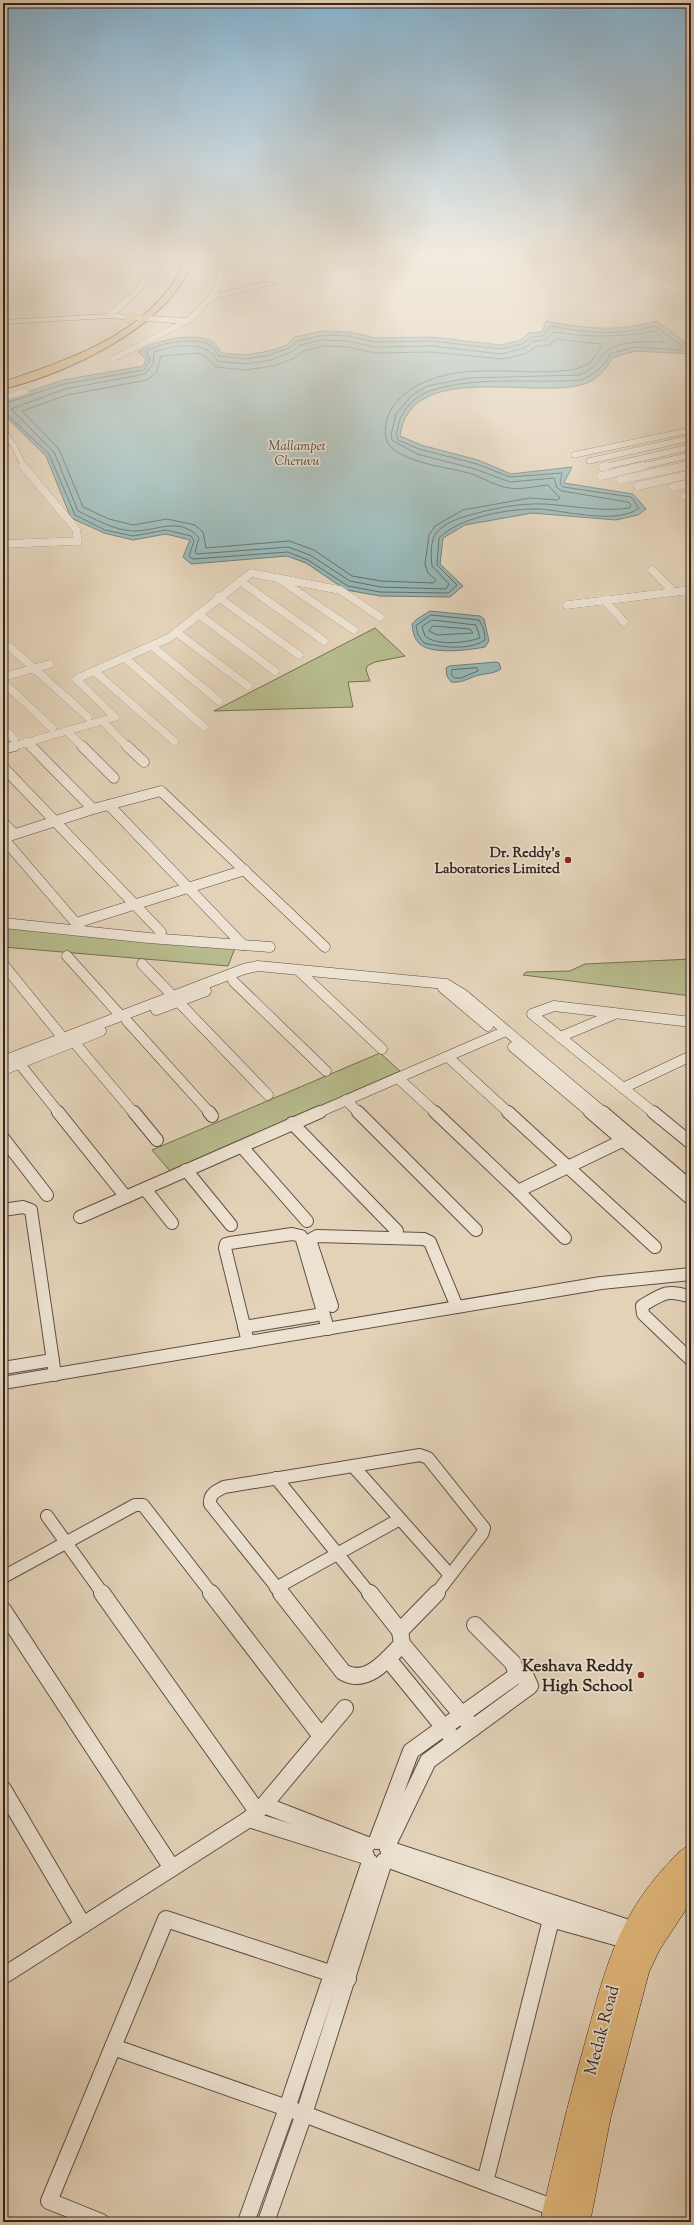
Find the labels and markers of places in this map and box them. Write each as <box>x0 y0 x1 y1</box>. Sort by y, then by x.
place label: Dr. Reddy's Laboratories Limited <box>435 844 560 880</box>
marker: Dr. Reddy's Laboratories Limited <box>563 855 573 865</box>
place label: Keshava Reddy High School <box>522 1655 634 1699</box>
marker: Keshava Reddy High School <box>636 1670 646 1680</box>

